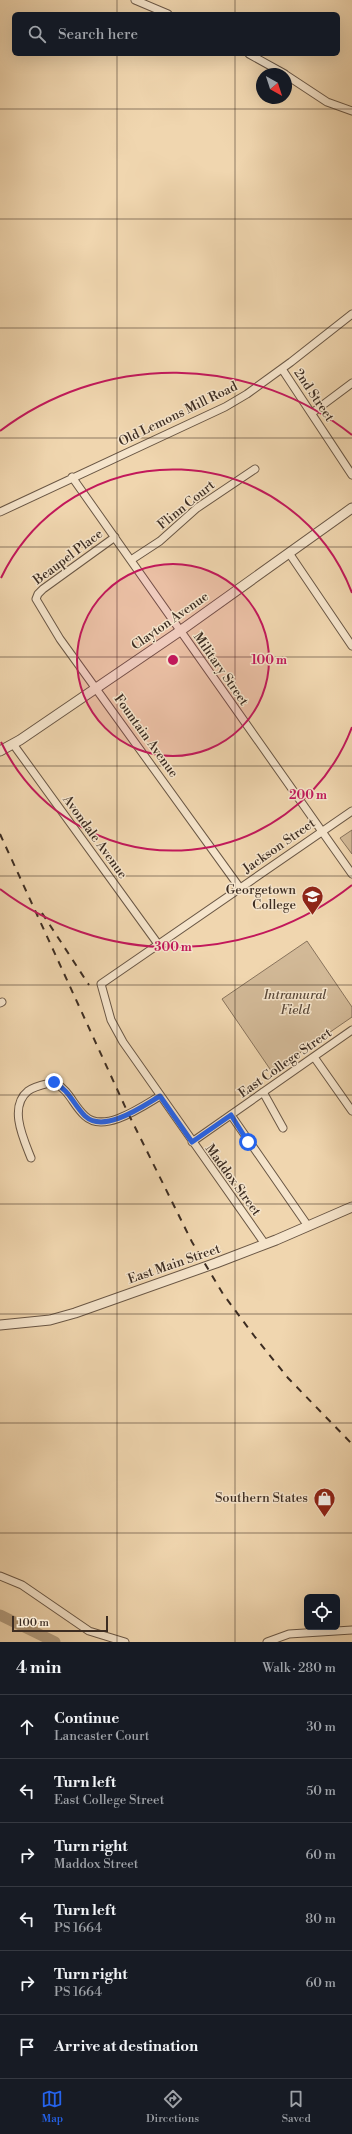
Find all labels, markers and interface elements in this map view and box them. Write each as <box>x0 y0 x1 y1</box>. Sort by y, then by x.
search box <box>12 12 340 56</box>
icon: search <box>26 23 48 45</box>
text: Search here <box>58 25 138 44</box>
north arrow <box>256 68 292 104</box>
street label: 2nd Street <box>290 365 338 425</box>
street label: Old Lemons Mill Road <box>116 378 241 450</box>
street label: Flinn Court <box>154 477 218 533</box>
street label: Beaupel Place <box>29 525 106 589</box>
street label: Clayton Avenue <box>128 588 212 654</box>
street label: Military Street <box>190 629 252 709</box>
centre of rings <box>166 653 180 667</box>
text: 100 m <box>251 653 287 668</box>
street label: Fountain Avenue <box>110 691 182 781</box>
text: 200 m <box>289 788 327 803</box>
street label: Avondale Avenue <box>59 791 131 882</box>
street label: Jackson Street <box>239 815 319 877</box>
place label: Georgetown College <box>226 882 296 913</box>
school or university icon: Georgetown College <box>299 884 325 917</box>
text: 300 m <box>154 940 192 955</box>
park label: Intramural Field <box>262 987 327 1018</box>
street label: East College Street <box>235 1025 335 1101</box>
route end <box>45 1073 63 1091</box>
route start <box>239 1133 257 1151</box>
street label: Maddox Street <box>202 1141 265 1219</box>
street label: East Main Street <box>126 1241 223 1287</box>
shop icon: Southern States <box>311 1485 337 1518</box>
place label: Southern States <box>215 1490 308 1506</box>
map controls <box>304 1594 340 1630</box>
button: locate <box>304 1594 340 1630</box>
scale bar <box>12 1614 108 1633</box>
text: 100 m <box>18 1616 49 1630</box>
text: 4 min <box>16 1657 61 1679</box>
text: Walk · 280 m <box>262 1660 336 1676</box>
text: Continue <box>54 1709 119 1728</box>
icon: ahead <box>16 1716 38 1738</box>
text: 30 m <box>306 1719 336 1735</box>
text: Lancaster Court <box>54 1728 149 1744</box>
text: Turn left <box>54 1773 116 1792</box>
icon: left <box>16 1780 38 1802</box>
text: 50 m <box>306 1783 336 1799</box>
text: East College Street <box>54 1792 164 1808</box>
text: Turn right <box>54 1837 128 1856</box>
icon: right <box>16 1844 38 1866</box>
text: 60 m <box>305 1847 336 1863</box>
text: Maddox Street <box>54 1856 138 1872</box>
text: Turn left <box>54 1901 116 1920</box>
icon: left <box>16 1908 38 1930</box>
text: 80 m <box>305 1911 336 1927</box>
text: PS 1664 <box>54 1920 102 1936</box>
text: Turn right <box>54 1965 128 1984</box>
icon: right <box>16 1972 38 1994</box>
text: 60 m <box>305 1975 336 1991</box>
text: PS 1664 <box>54 1984 102 2000</box>
icon: arrive <box>16 2036 38 2058</box>
text: Arrive at destination <box>54 2037 198 2056</box>
tab: Map <box>41 2088 63 2126</box>
tab: Directions <box>146 2088 199 2126</box>
tab: Saved <box>282 2088 311 2126</box>

